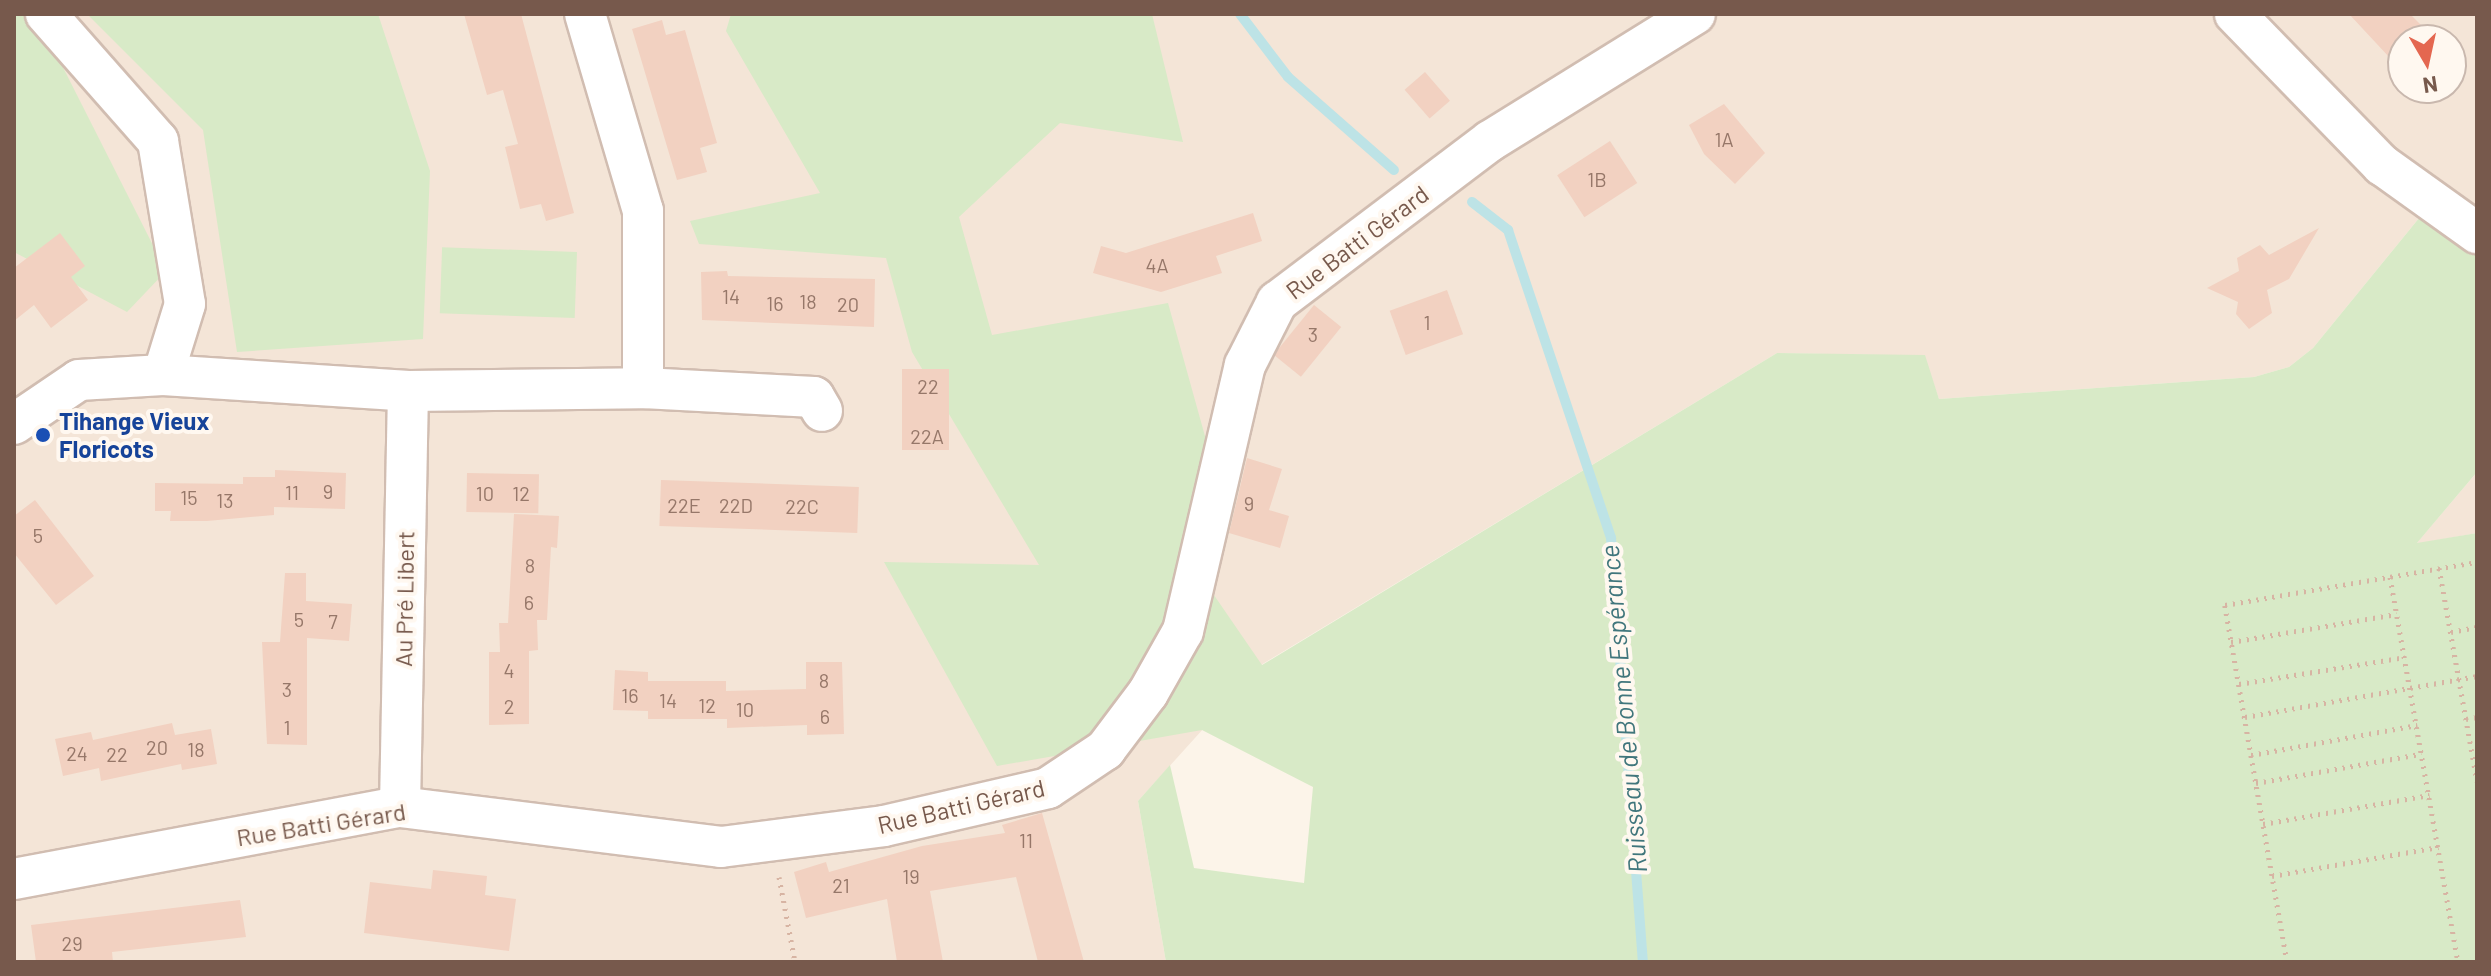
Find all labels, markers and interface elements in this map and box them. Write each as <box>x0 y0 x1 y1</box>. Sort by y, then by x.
north arrow <box>2387 24 2467 104</box>
text: N <box>2421 72 2440 100</box>
house number: 1A <box>1714 127 1734 151</box>
house number: 1B <box>1587 167 1607 191</box>
street label: Rue Batti Gérard <box>1280 179 1434 305</box>
house number: 4A <box>1145 253 1169 277</box>
house number: 14 <box>722 284 740 308</box>
house number: 18 <box>799 289 817 313</box>
house number: 16 <box>766 291 784 315</box>
house number: 20 <box>837 292 859 316</box>
house number: 1 <box>1424 310 1430 334</box>
house number: 3 <box>1308 322 1318 346</box>
house number: 22 <box>917 374 939 398</box>
place label: Tihange Vieux Floricots <box>59 407 209 463</box>
house number: 22A <box>910 424 944 448</box>
marker: Tihange Vieux Floricots <box>34 426 52 444</box>
house number: 9 <box>323 479 333 503</box>
house number: 11 <box>285 480 299 504</box>
house number: 10 <box>476 481 494 505</box>
house number: 12 <box>512 481 530 505</box>
house number: 15 <box>180 485 198 509</box>
house number: 13 <box>216 488 234 512</box>
house number: 9 <box>1244 491 1254 515</box>
house number: 22E <box>667 493 701 517</box>
house number: 22D <box>719 493 753 517</box>
house number: 22C <box>785 494 819 518</box>
house number: 5 <box>33 523 43 547</box>
street label: Au Pré Libert <box>388 531 420 667</box>
water label: Ruisseau de Bonne Espérance <box>1593 544 1653 874</box>
house number: 8 <box>525 553 535 577</box>
house number: 6 <box>524 590 534 614</box>
house number: 5 <box>294 607 304 631</box>
house number: 7 <box>328 609 338 633</box>
house number: 4 <box>503 658 515 682</box>
house number: 8 <box>819 668 829 692</box>
house number: 3 <box>282 677 292 701</box>
house number: 16 <box>621 683 639 707</box>
house number: 14 <box>659 688 677 712</box>
house number: 12 <box>698 693 716 717</box>
house number: 2 <box>504 694 514 718</box>
house number: 10 <box>736 697 754 721</box>
house number: 6 <box>820 704 830 728</box>
house number: 1 <box>284 715 290 739</box>
house number: 20 <box>146 735 168 759</box>
house number: 18 <box>187 737 205 761</box>
house number: 24 <box>66 741 88 765</box>
house number: 22 <box>106 742 128 766</box>
street label: Rue Batti Gérard <box>875 773 1047 839</box>
street label: Rue Batti Gérard <box>234 796 408 852</box>
house number: 11 <box>1019 828 1033 852</box>
house number: 19 <box>902 864 920 888</box>
house number: 21 <box>832 873 850 897</box>
house number: 29 <box>61 931 83 955</box>

